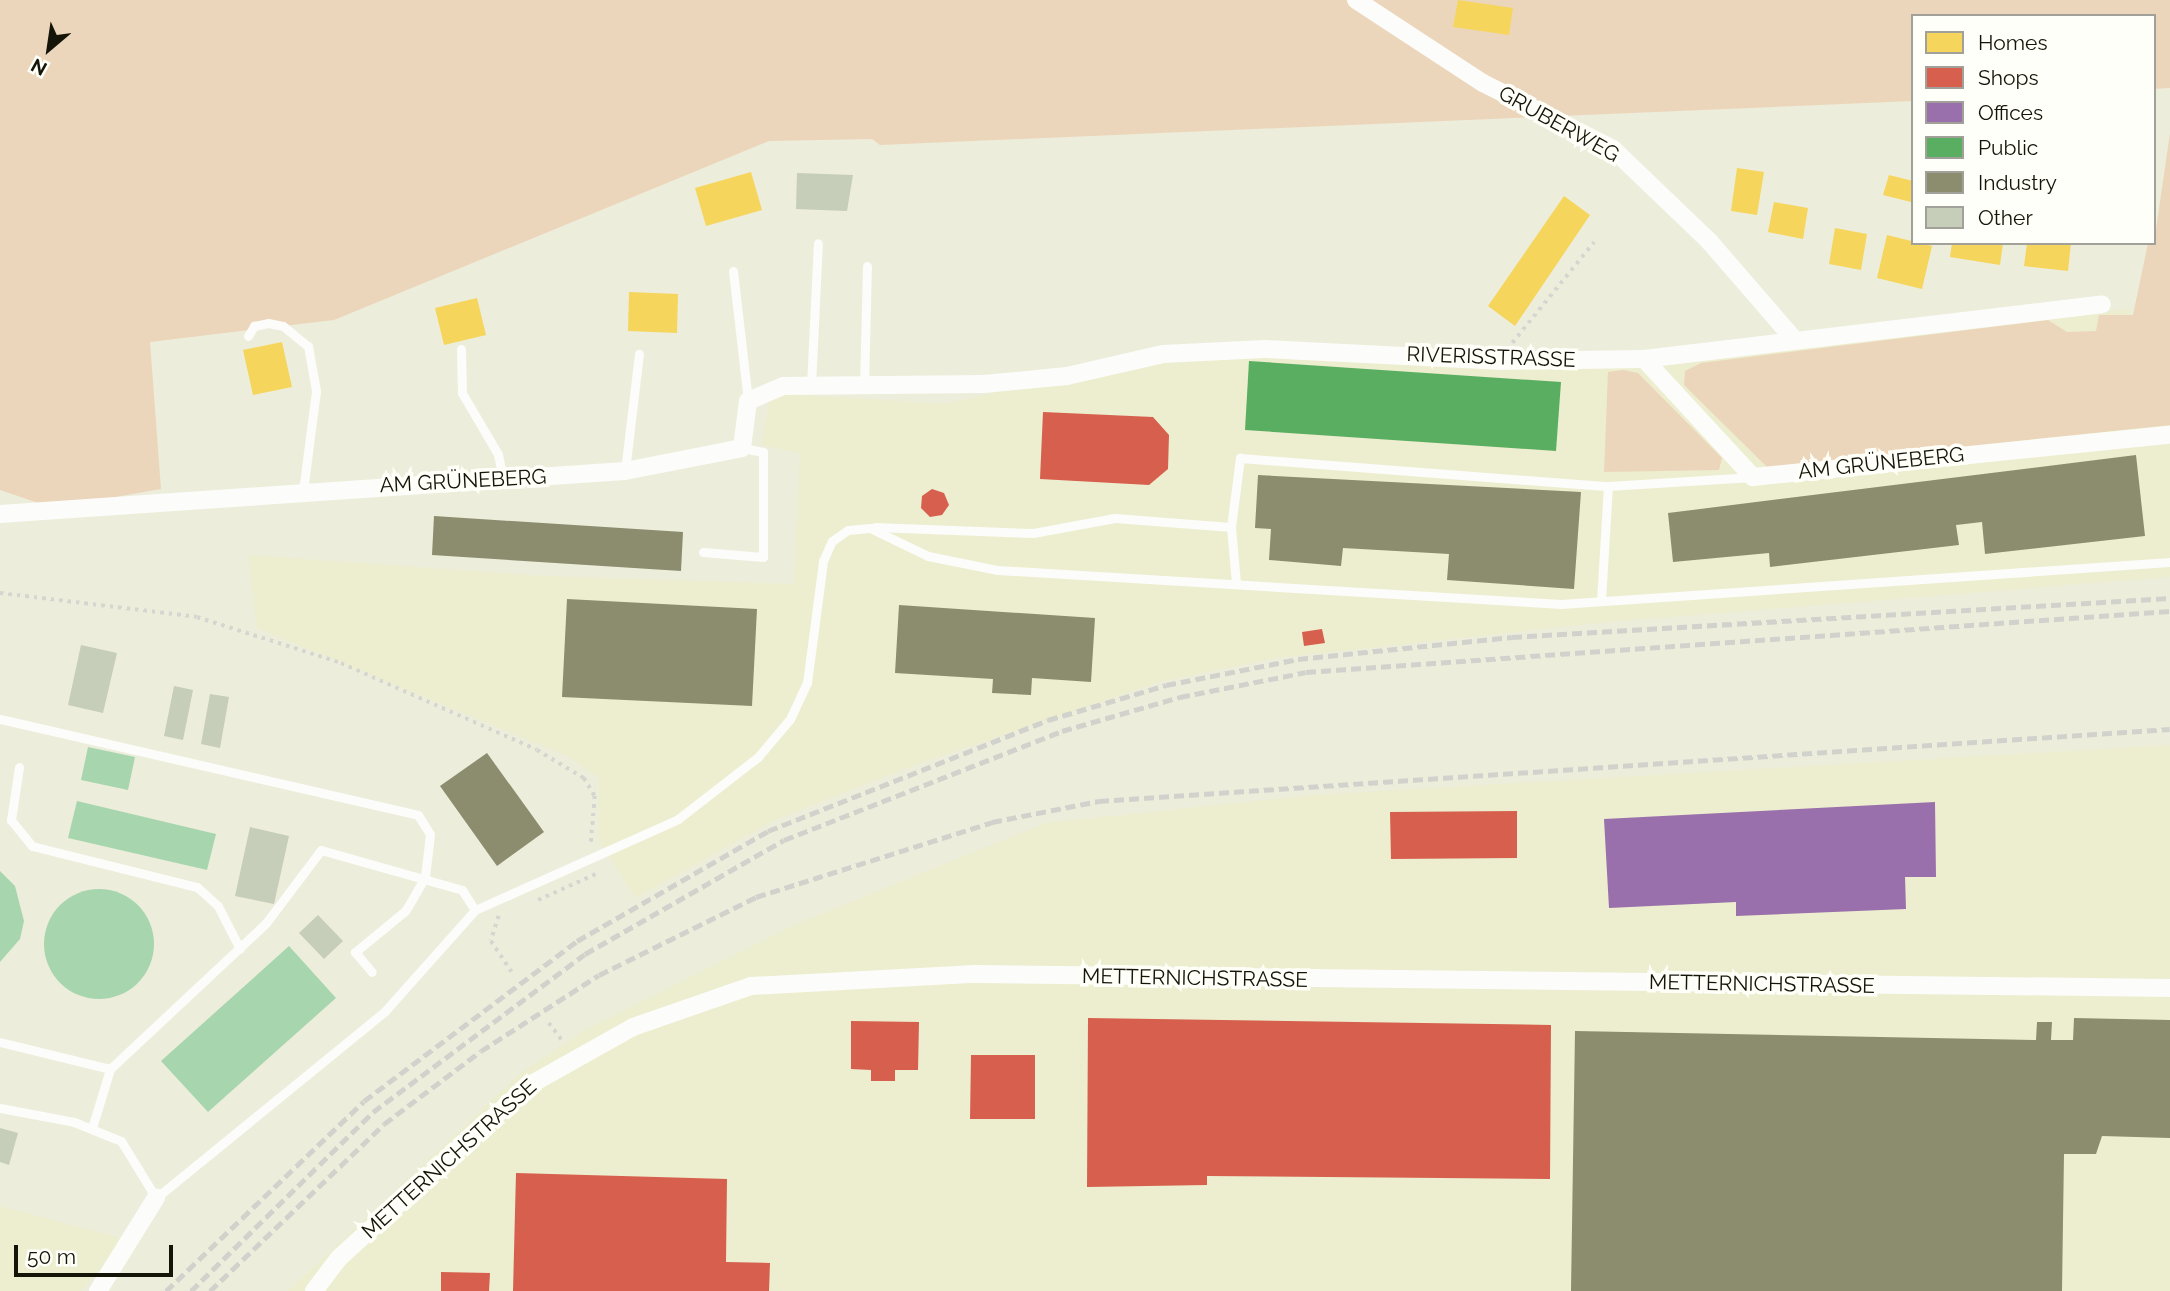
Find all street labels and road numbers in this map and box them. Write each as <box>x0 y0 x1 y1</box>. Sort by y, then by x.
street label: GRUBERWEG <box>1494 80 1624 168</box>
street label: RIVERISSTRASSE <box>1406 341 1576 373</box>
street label: AM GRÜNEBERG <box>1797 442 1965 484</box>
street label: AM GRÜNEBERG <box>379 464 547 498</box>
street label: METTERNICHSTRASSE <box>1082 963 1308 993</box>
street label: METTERNICHSTRASSE <box>1649 969 1875 999</box>
street label: METTERNICHSTRASSE <box>357 1074 541 1244</box>

